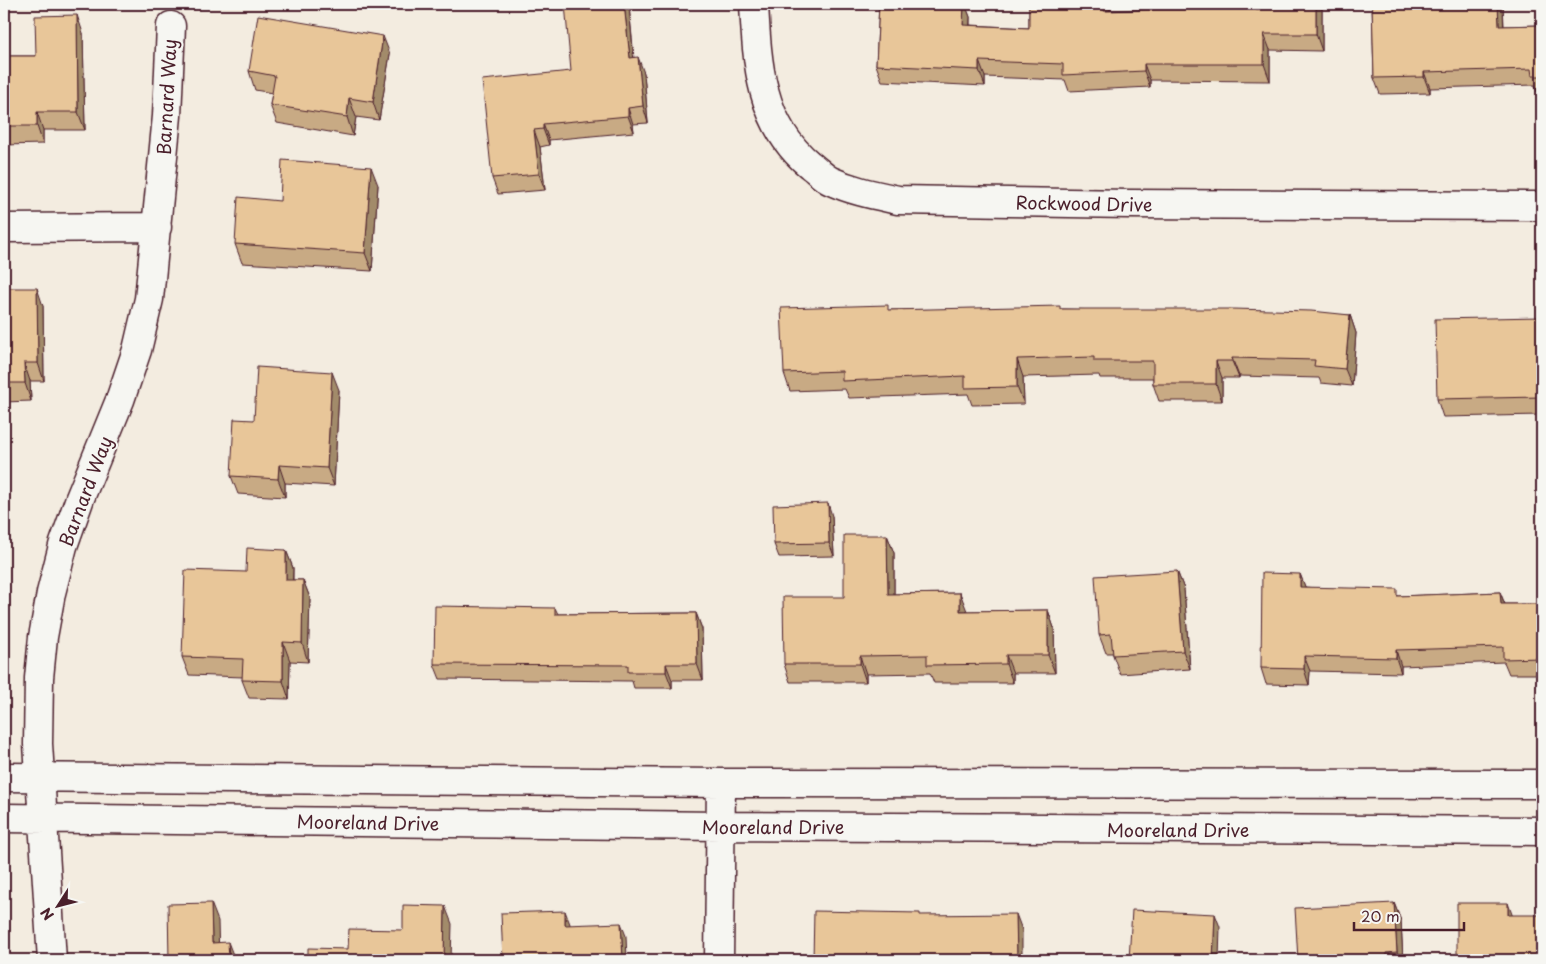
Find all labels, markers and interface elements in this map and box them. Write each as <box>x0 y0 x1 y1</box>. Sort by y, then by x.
street label: Barnard Way <box>149 38 183 156</box>
street label: Rockwood Drive <box>1015 188 1153 218</box>
street label: Barnard Way <box>52 432 118 550</box>
street label: Mooreland Drive <box>296 807 440 837</box>
street label: Mooreland Drive <box>702 813 844 840</box>
street label: Mooreland Drive <box>1107 816 1249 843</box>
north arrow <box>32 882 82 932</box>
scale bar <box>1354 899 1464 931</box>
text: N <box>35 903 59 925</box>
text: 20 m <box>1361 904 1400 927</box>

